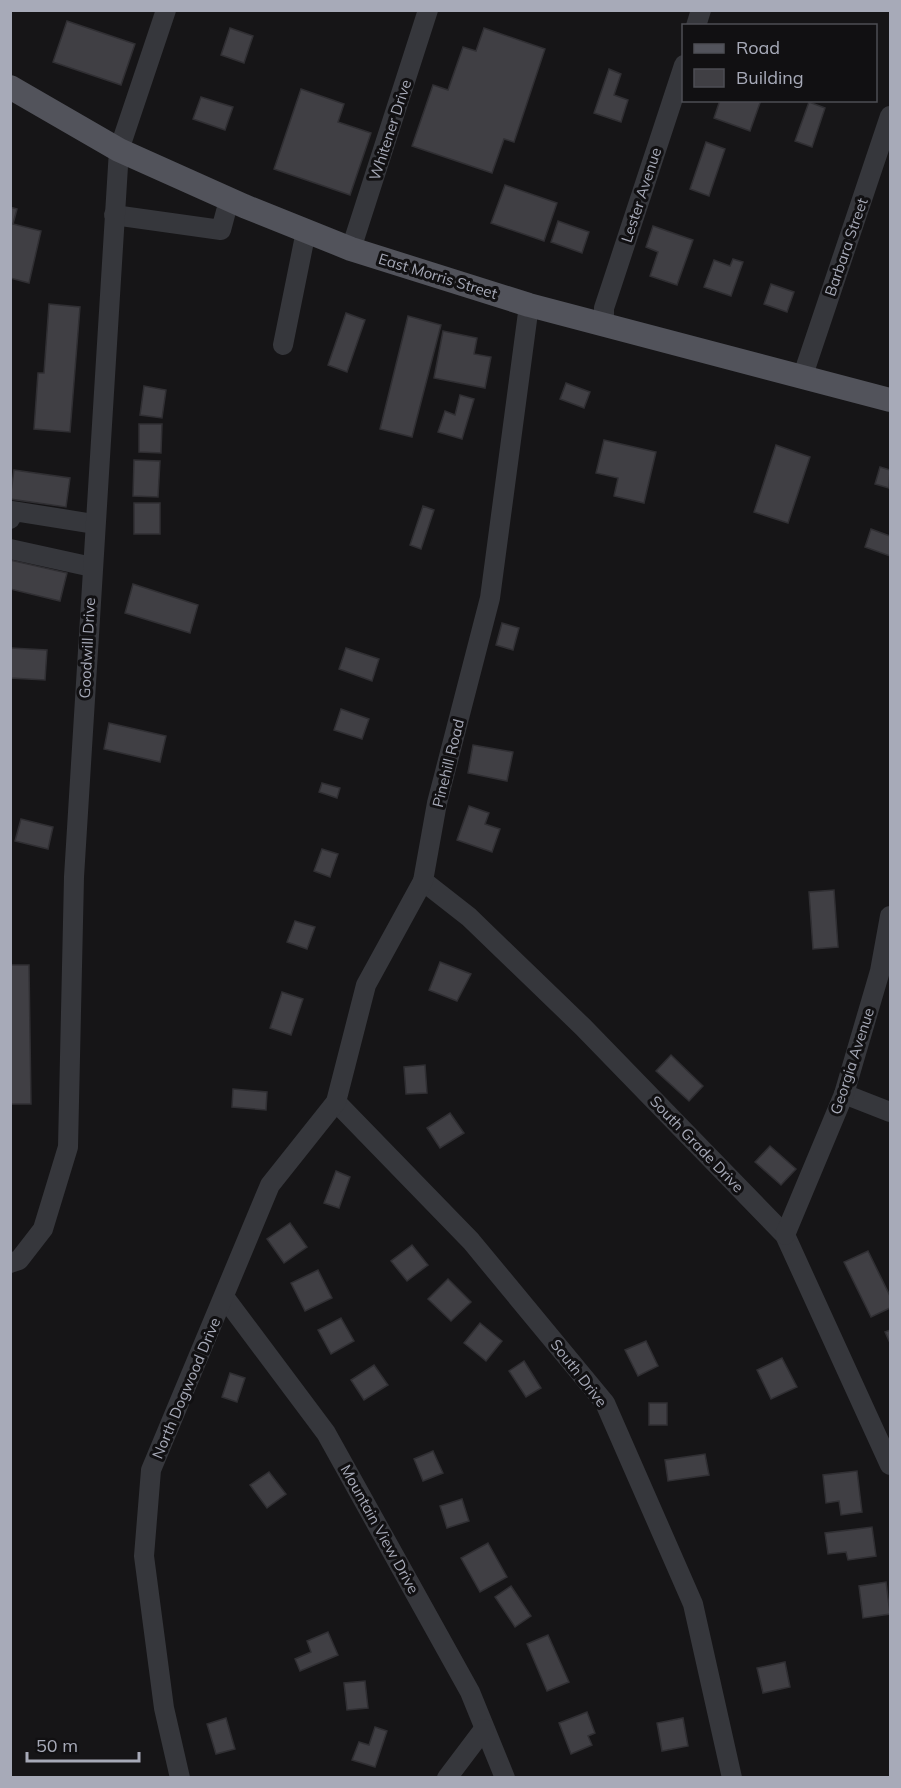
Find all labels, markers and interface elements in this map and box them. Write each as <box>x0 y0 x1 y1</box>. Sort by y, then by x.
legend <box>682 24 877 102</box>
text: Road <box>736 36 780 59</box>
text: Building <box>736 66 804 89</box>
street label: Whitener Drive <box>365 77 415 183</box>
street label: Lester Avenue <box>617 145 665 245</box>
street label: Barbara Street <box>820 195 872 299</box>
street label: East Morris Street <box>376 249 500 303</box>
street label: Goodwill Drive <box>75 597 99 699</box>
street label: Pinehill Road <box>428 717 468 809</box>
street label: Georgia Avenue <box>826 1005 878 1117</box>
street label: South Grade Drive <box>646 1092 748 1196</box>
street label: North Dogwood Drive <box>148 1315 224 1461</box>
street label: South Drive <box>547 1335 611 1411</box>
street label: Mountain View Drive <box>337 1461 423 1597</box>
scale bar <box>27 1725 140 1763</box>
text: 50 m <box>36 1734 78 1757</box>

